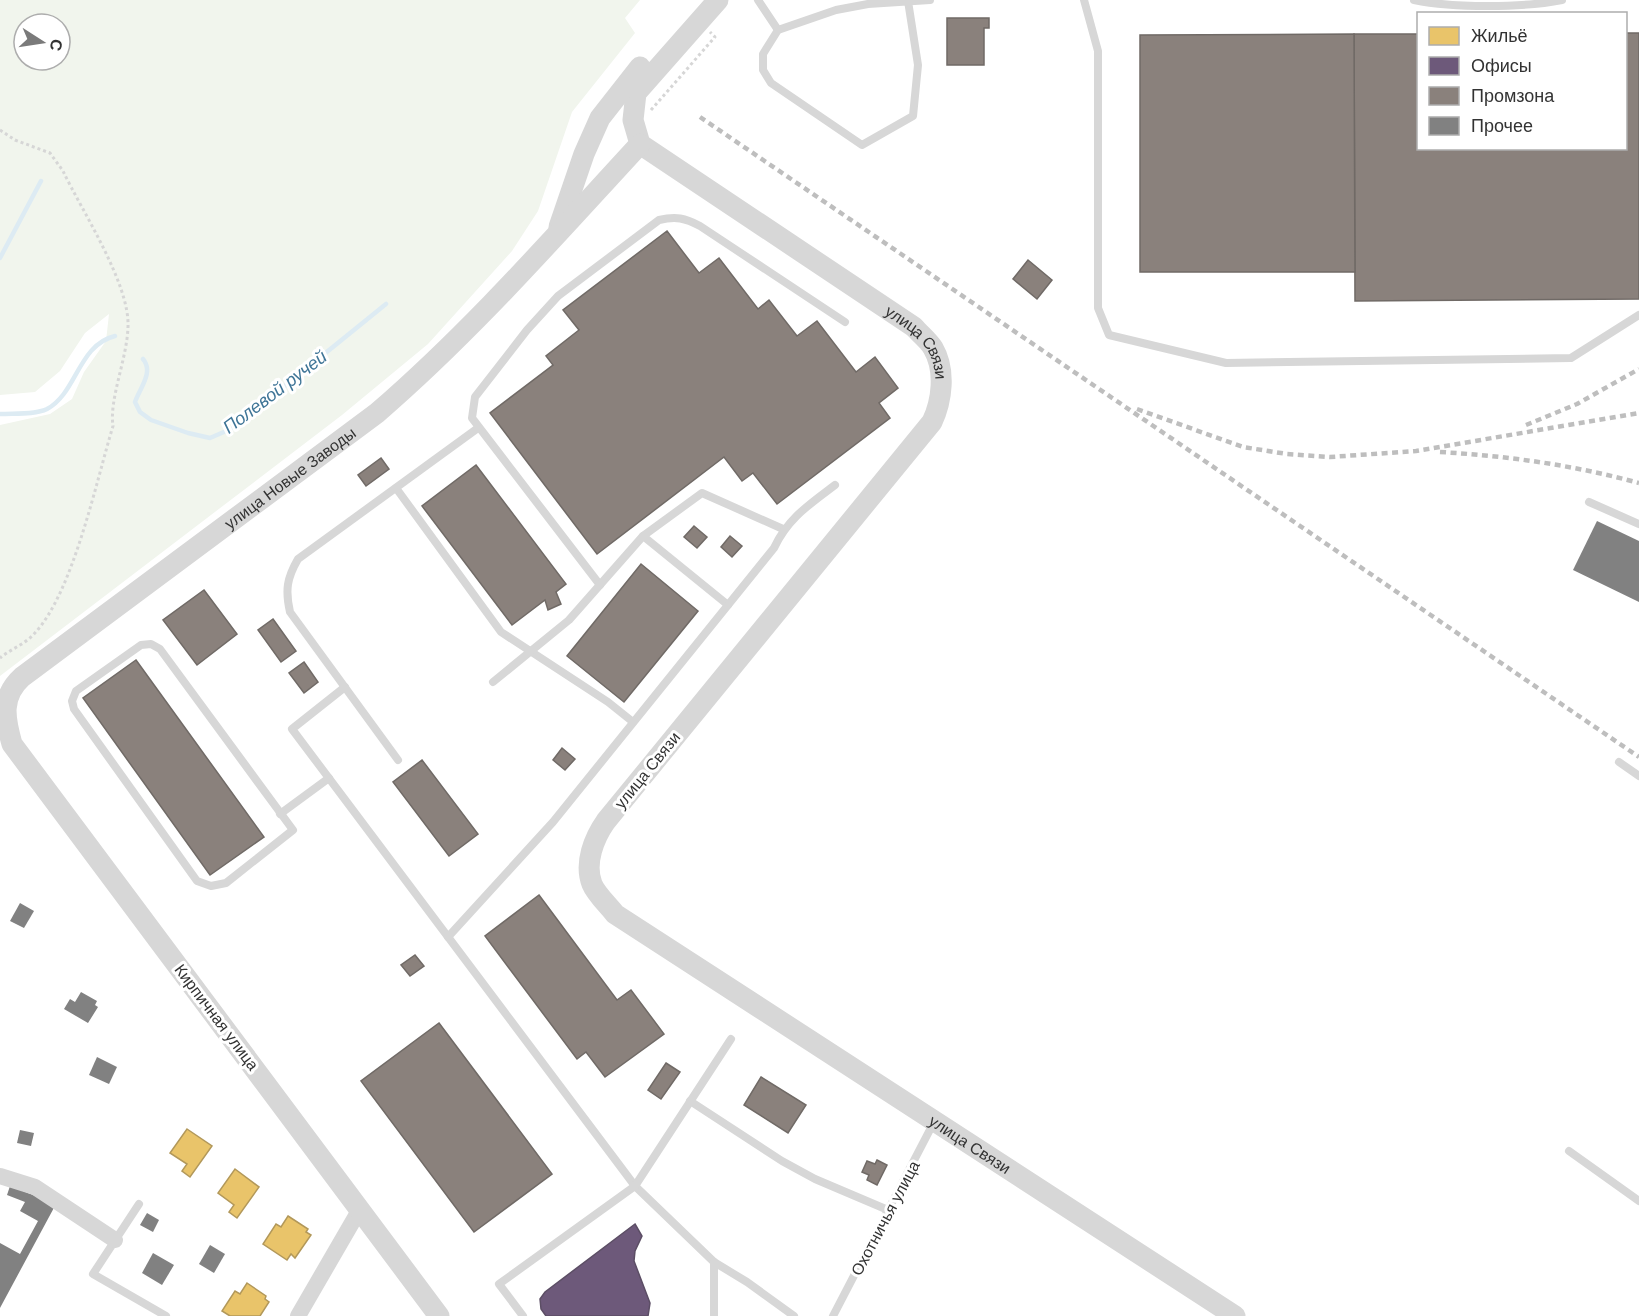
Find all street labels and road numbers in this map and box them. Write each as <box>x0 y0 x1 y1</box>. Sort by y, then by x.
street label: улица Связи <box>882 302 949 380</box>
street label: улица Новые Заводы <box>222 424 359 532</box>
street label: улица Связи <box>611 729 683 812</box>
street label: Кирпичная улица <box>171 961 262 1074</box>
street label: улица Связи <box>926 1112 1014 1177</box>
street label: Охотничья улица <box>848 1158 923 1279</box>

